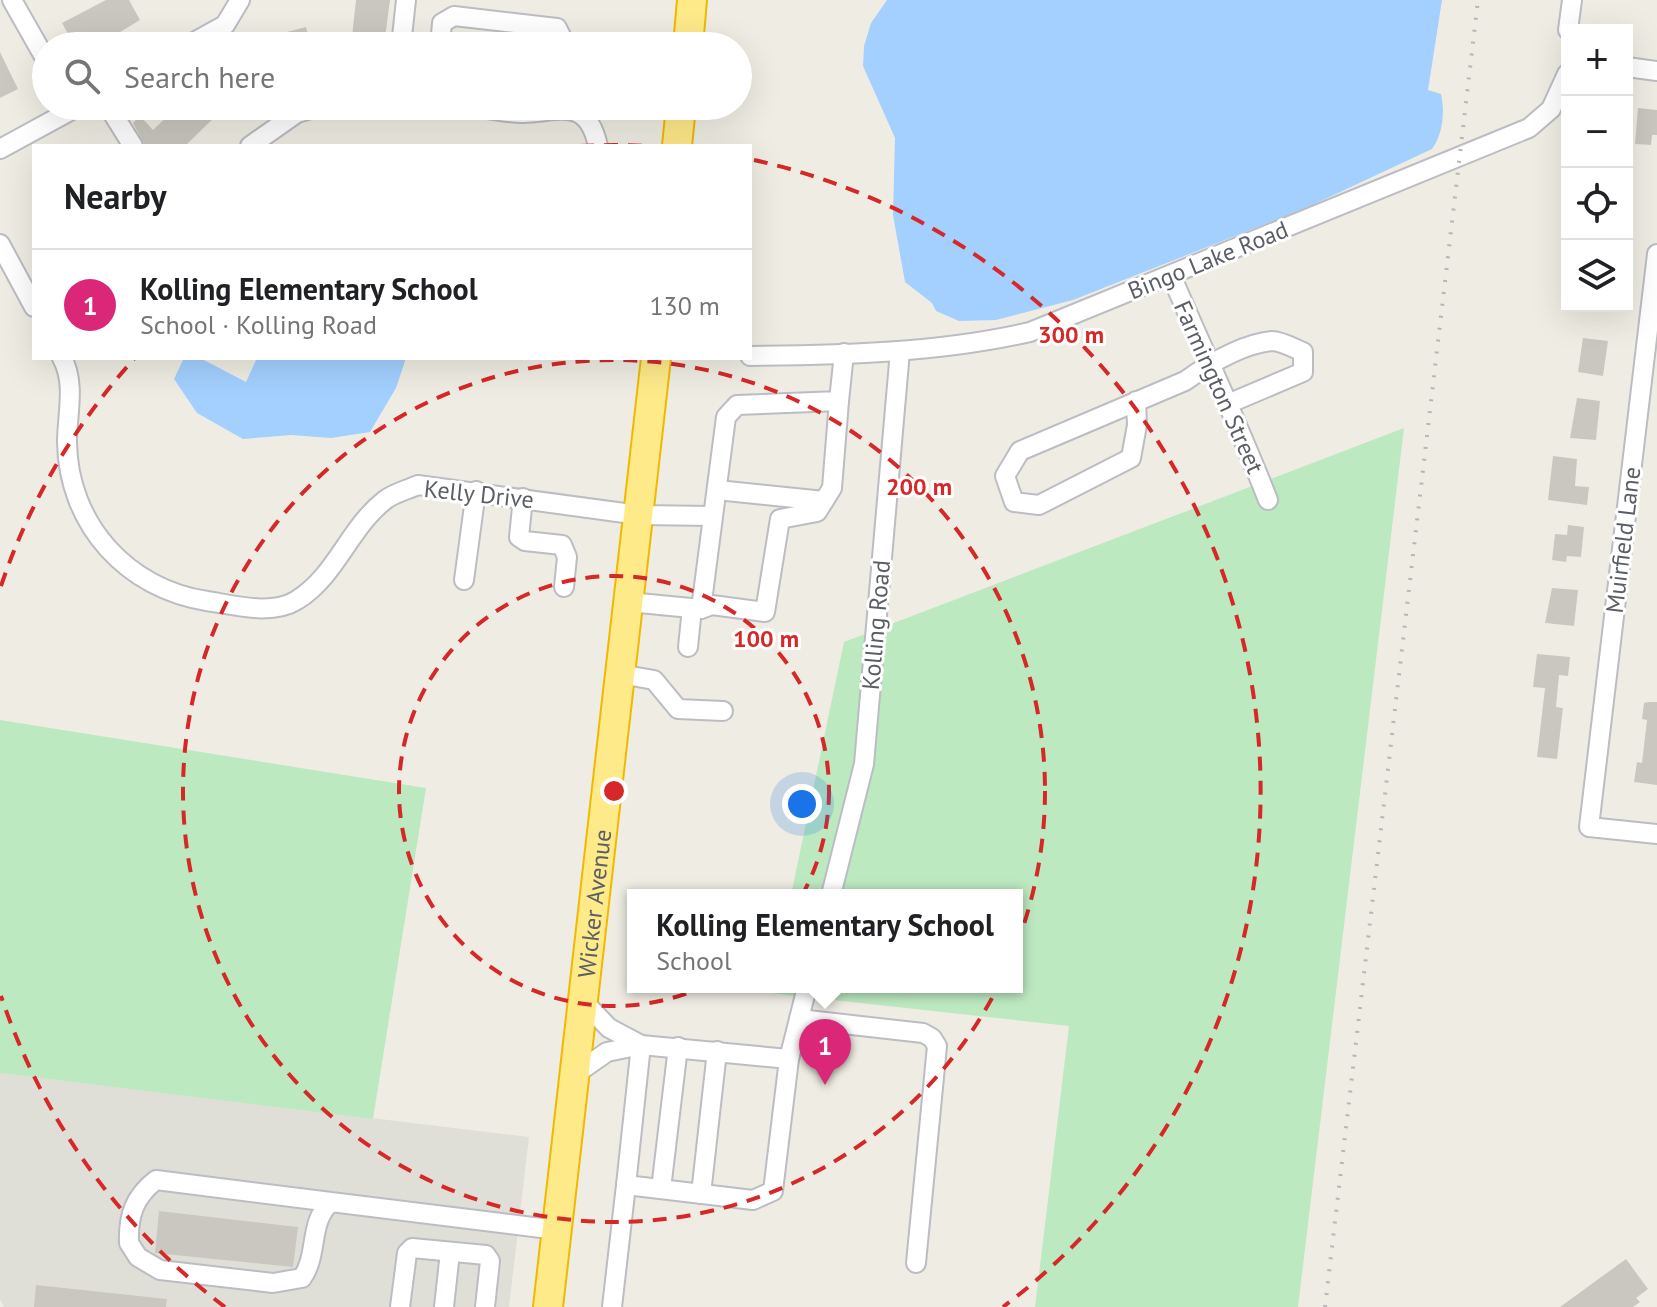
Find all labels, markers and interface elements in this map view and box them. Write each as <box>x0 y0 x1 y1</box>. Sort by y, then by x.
map controls <box>1561 24 1633 312</box>
button: + <box>1561 24 1633 96</box>
search box <box>32 32 752 120</box>
icon: search <box>60 54 104 98</box>
text: Search here <box>124 57 275 96</box>
button: − <box>1561 96 1633 168</box>
button: locate <box>1561 168 1633 240</box>
text: Nearby <box>64 174 166 218</box>
street label: Bingo Lake Road <box>1123 214 1293 306</box>
button: layers <box>1561 240 1633 312</box>
text: Kolling Elementary School <box>140 269 477 308</box>
text: 1 <box>83 289 97 322</box>
text: 130 m <box>649 289 720 322</box>
street label: Farmington Street <box>1167 296 1271 478</box>
text: School · Kolling Road <box>140 308 377 341</box>
text: 300 m <box>1038 319 1104 350</box>
street label: Muirfield Lane <box>1599 465 1647 615</box>
text: 200 m <box>886 471 952 502</box>
street label: Kelly Drive <box>423 473 535 515</box>
street label: Kolling Road <box>855 559 897 691</box>
text: 100 m <box>733 623 799 654</box>
centre of rings <box>600 777 628 805</box>
your location <box>782 784 822 824</box>
street label: Wicker Avenue <box>570 828 618 980</box>
popup <box>627 889 1023 993</box>
text: Kolling Elementary School <box>656 905 994 944</box>
text: School <box>656 944 731 977</box>
pin: 1 <box>799 1019 851 1085</box>

